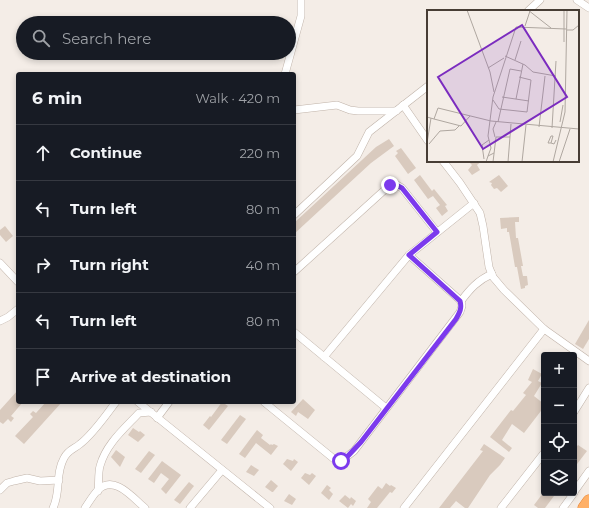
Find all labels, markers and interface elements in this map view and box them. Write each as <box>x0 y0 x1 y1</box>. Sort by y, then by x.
inset map <box>427 10 579 162</box>
search box <box>16 16 296 60</box>
icon: search <box>30 27 52 49</box>
text: Search here <box>62 29 151 48</box>
text: 6 min <box>32 88 82 108</box>
text: Walk · 420 m <box>196 90 280 106</box>
icon: ahead <box>32 142 54 164</box>
text: Continue <box>70 143 142 162</box>
text: 220 m <box>239 145 280 161</box>
route end <box>381 176 399 194</box>
icon: left <box>32 198 54 220</box>
text: Turn left <box>70 199 137 218</box>
text: 80 m <box>246 201 280 217</box>
icon: right <box>32 254 54 276</box>
text: Turn right <box>70 255 149 274</box>
text: 40 m <box>246 257 280 273</box>
icon: left <box>32 310 54 332</box>
text: Turn left <box>70 311 137 330</box>
text: 80 m <box>246 313 280 329</box>
map controls <box>541 352 577 496</box>
button: + <box>541 352 577 388</box>
icon: arrive <box>32 366 54 388</box>
text: Arrive at destination <box>70 367 231 386</box>
button: − <box>541 388 577 424</box>
button: locate <box>541 424 577 460</box>
route start <box>332 452 350 470</box>
button: layers <box>541 460 577 496</box>

